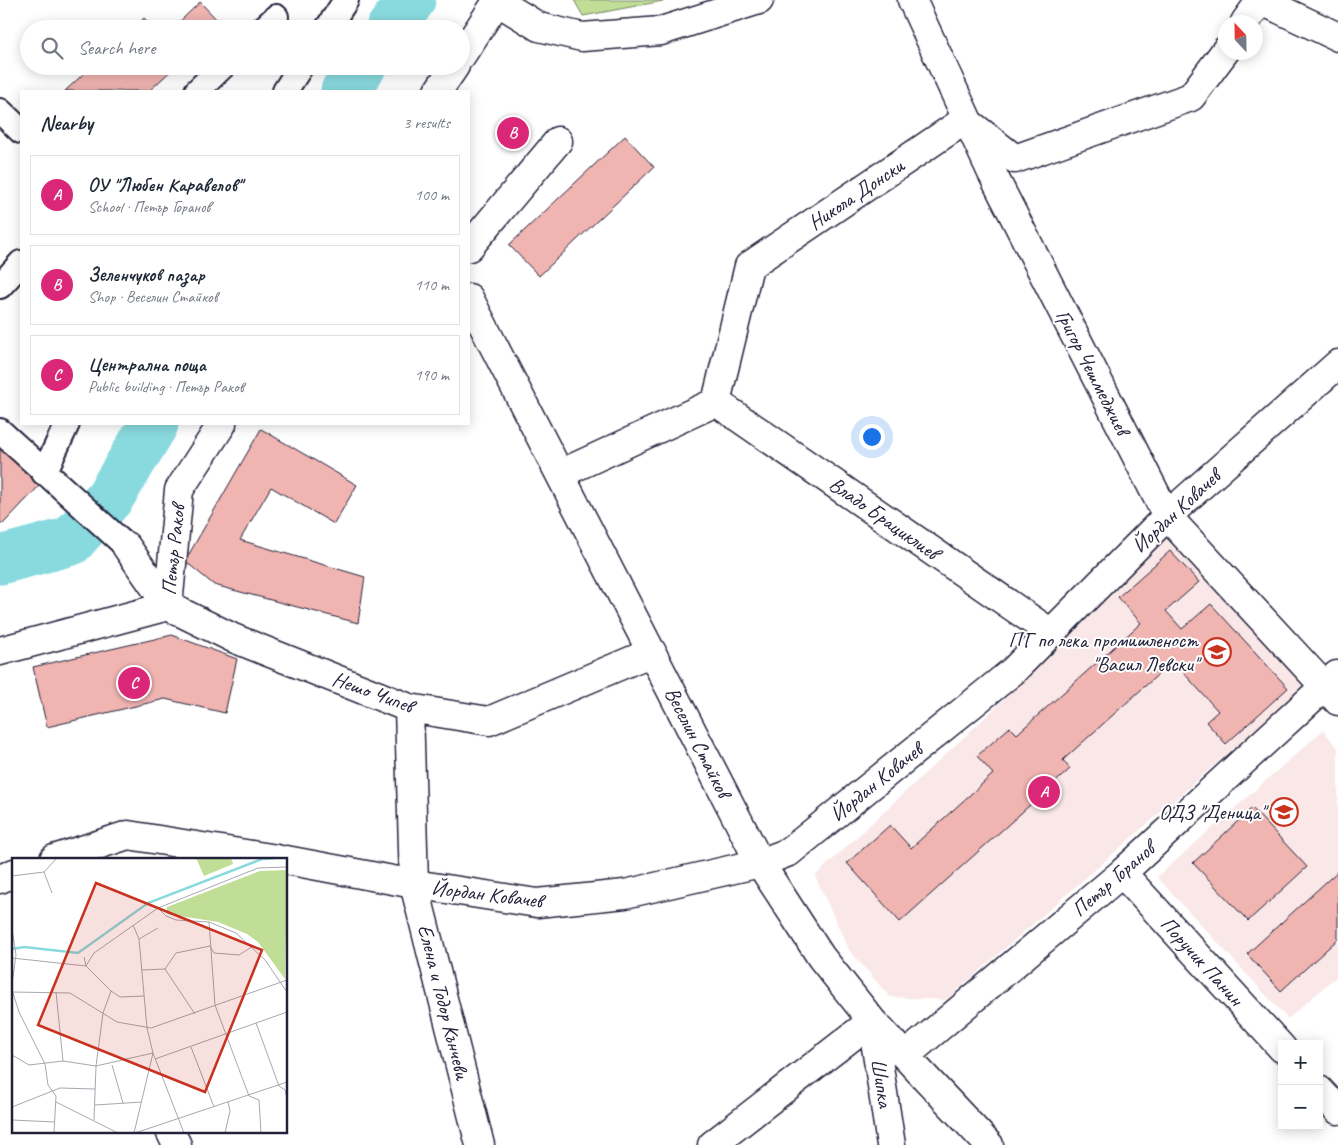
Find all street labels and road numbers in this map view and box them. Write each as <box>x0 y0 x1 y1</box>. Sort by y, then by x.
street label: Никола Донски <box>803 152 910 236</box>
street label: Григор Чешмеджиев <box>1050 305 1137 442</box>
street label: Йордан Ковачев <box>1126 460 1229 558</box>
street label: Владо Брациклиев <box>824 471 948 568</box>
street label: Петър Раков <box>155 499 191 596</box>
street label: Нешо Чипев <box>329 665 421 720</box>
street label: Веселин Стайков <box>659 683 739 805</box>
street label: Йордан Ковачев <box>825 734 931 827</box>
street label: Петър Горанов <box>1066 833 1163 922</box>
street label: Йордан Ковачев <box>430 874 548 914</box>
street label: Поручик Панин <box>1155 911 1250 1012</box>
street label: Елена и Тодор Кънчеви <box>412 922 476 1084</box>
street label: Шипка <box>865 1057 899 1111</box>

